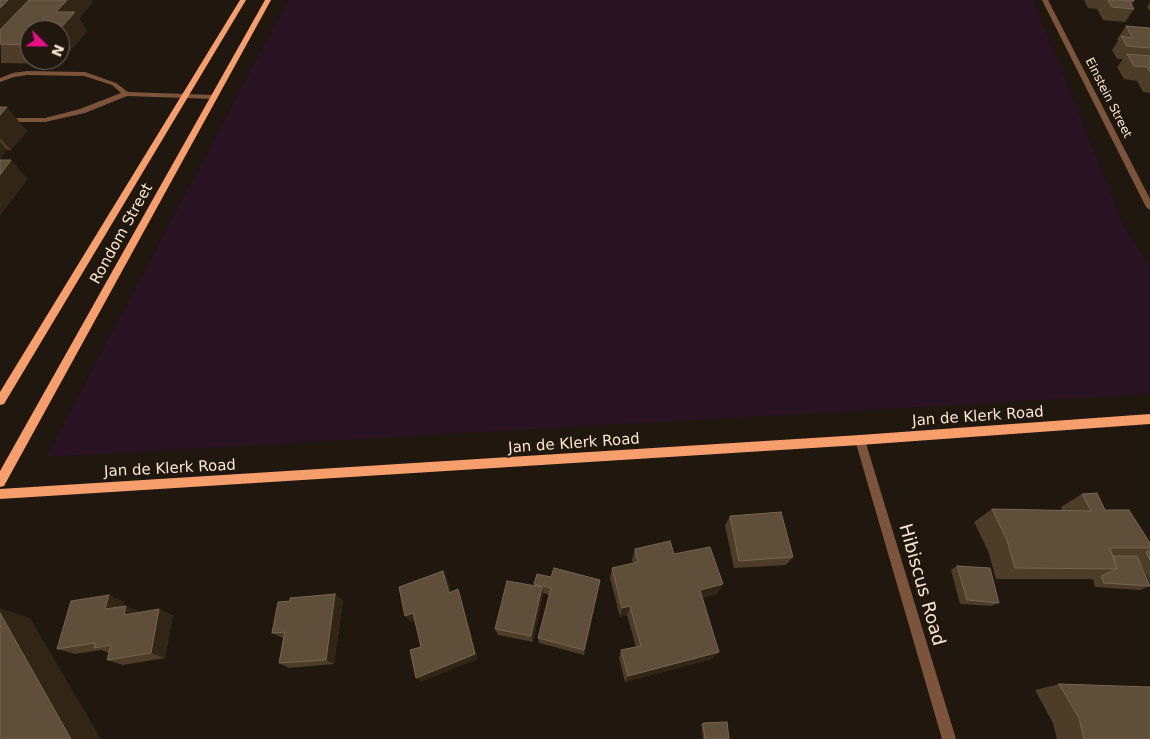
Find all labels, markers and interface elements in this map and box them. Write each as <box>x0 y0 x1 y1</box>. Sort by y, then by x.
north arrow <box>20 20 70 70</box>
text: N <box>48 42 68 59</box>
street label: Einstein Street <box>1082 55 1134 141</box>
street label: Rondom Street <box>87 181 157 287</box>
street label: Jan de Klerk Road <box>912 403 1044 431</box>
street label: Jan de Klerk Road <box>508 430 640 458</box>
street label: Jan de Klerk Road <box>104 457 236 481</box>
street label: Hibiscus Road <box>893 522 949 648</box>

